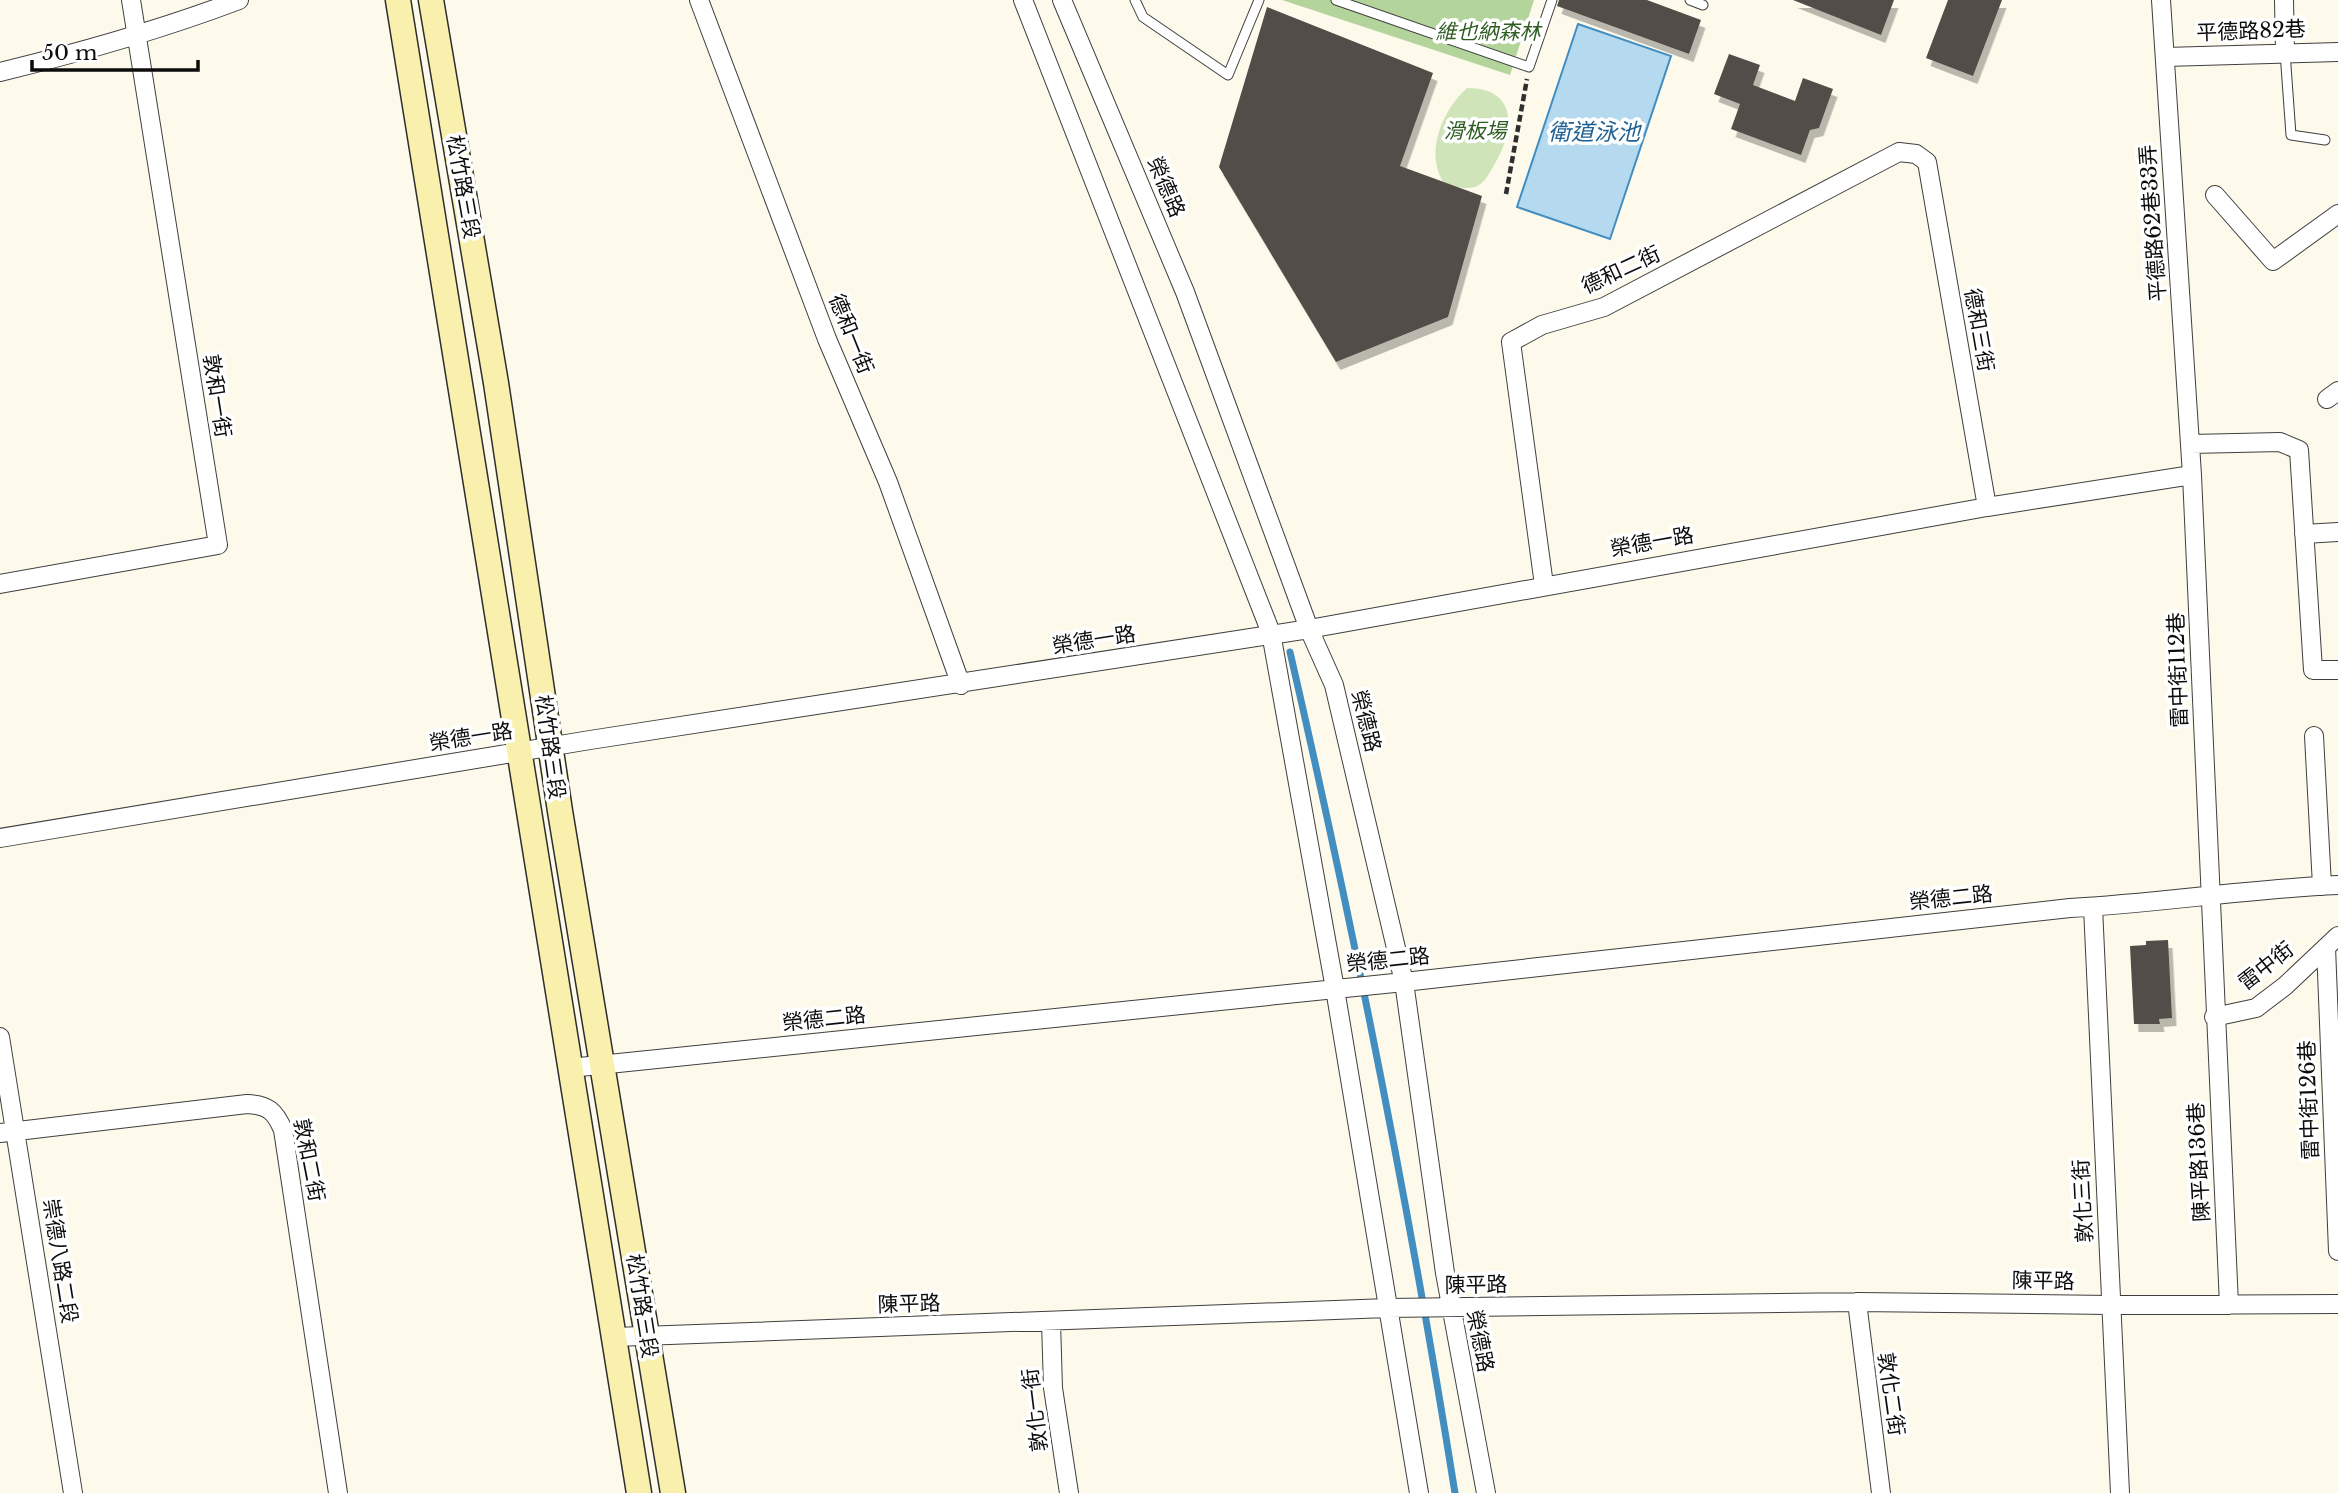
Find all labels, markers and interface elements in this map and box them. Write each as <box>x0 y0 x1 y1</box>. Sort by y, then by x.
street label: 平德路82巷 <box>2196 16 2306 46</box>
park label: 維也納森林 <box>1436 19 1543 45</box>
scale bar <box>32 28 198 72</box>
text: 50 m <box>42 40 98 66</box>
park label: 滑板場 <box>1444 118 1508 144</box>
water label: 衛道泳池 <box>1548 118 1642 146</box>
street label: 松竹路三段 <box>441 133 485 241</box>
street label: 平德路62巷33弄 <box>2135 144 2171 302</box>
street label: 榮德路 <box>1142 153 1190 221</box>
street label: 德和二街 <box>1577 240 1665 300</box>
street label: 德和三街 <box>1959 286 1999 374</box>
street label: 德和一街 <box>823 290 879 378</box>
street label: 敦和一街 <box>198 352 236 440</box>
street label: 榮德一路 <box>1608 522 1696 562</box>
street label: 雷中街112巷 <box>2163 612 2193 728</box>
street label: 榮德一路 <box>1050 621 1138 659</box>
street label: 榮德路 <box>1346 687 1386 755</box>
street label: 松竹路三段 <box>530 693 570 801</box>
street label: 榮德一路 <box>427 718 515 756</box>
street label: 榮德二路 <box>1908 881 1994 915</box>
street label: 雷中街 <box>2233 936 2299 996</box>
street label: 榮德二路 <box>1345 943 1431 977</box>
street label: 榮德二路 <box>781 1002 867 1036</box>
street label: 雷中街126巷 <box>2294 1040 2324 1160</box>
street label: 陳平路136巷 <box>2183 1101 2215 1223</box>
street label: 敦和二街 <box>288 1116 330 1204</box>
street label: 敦化三街 <box>2068 1158 2098 1244</box>
street label: 崇德八路二段 <box>37 1197 83 1325</box>
street label: 松竹路三段 <box>621 1252 663 1360</box>
street label: 陳平路 <box>2011 1267 2075 1295</box>
street label: 陳平路 <box>1444 1271 1508 1299</box>
street label: 陳平路 <box>877 1290 941 1318</box>
street label: 榮德路 <box>1461 1308 1499 1374</box>
street label: 敦化二街 <box>1872 1351 1910 1437</box>
street label: 敦化一街 <box>1017 1367 1053 1453</box>

